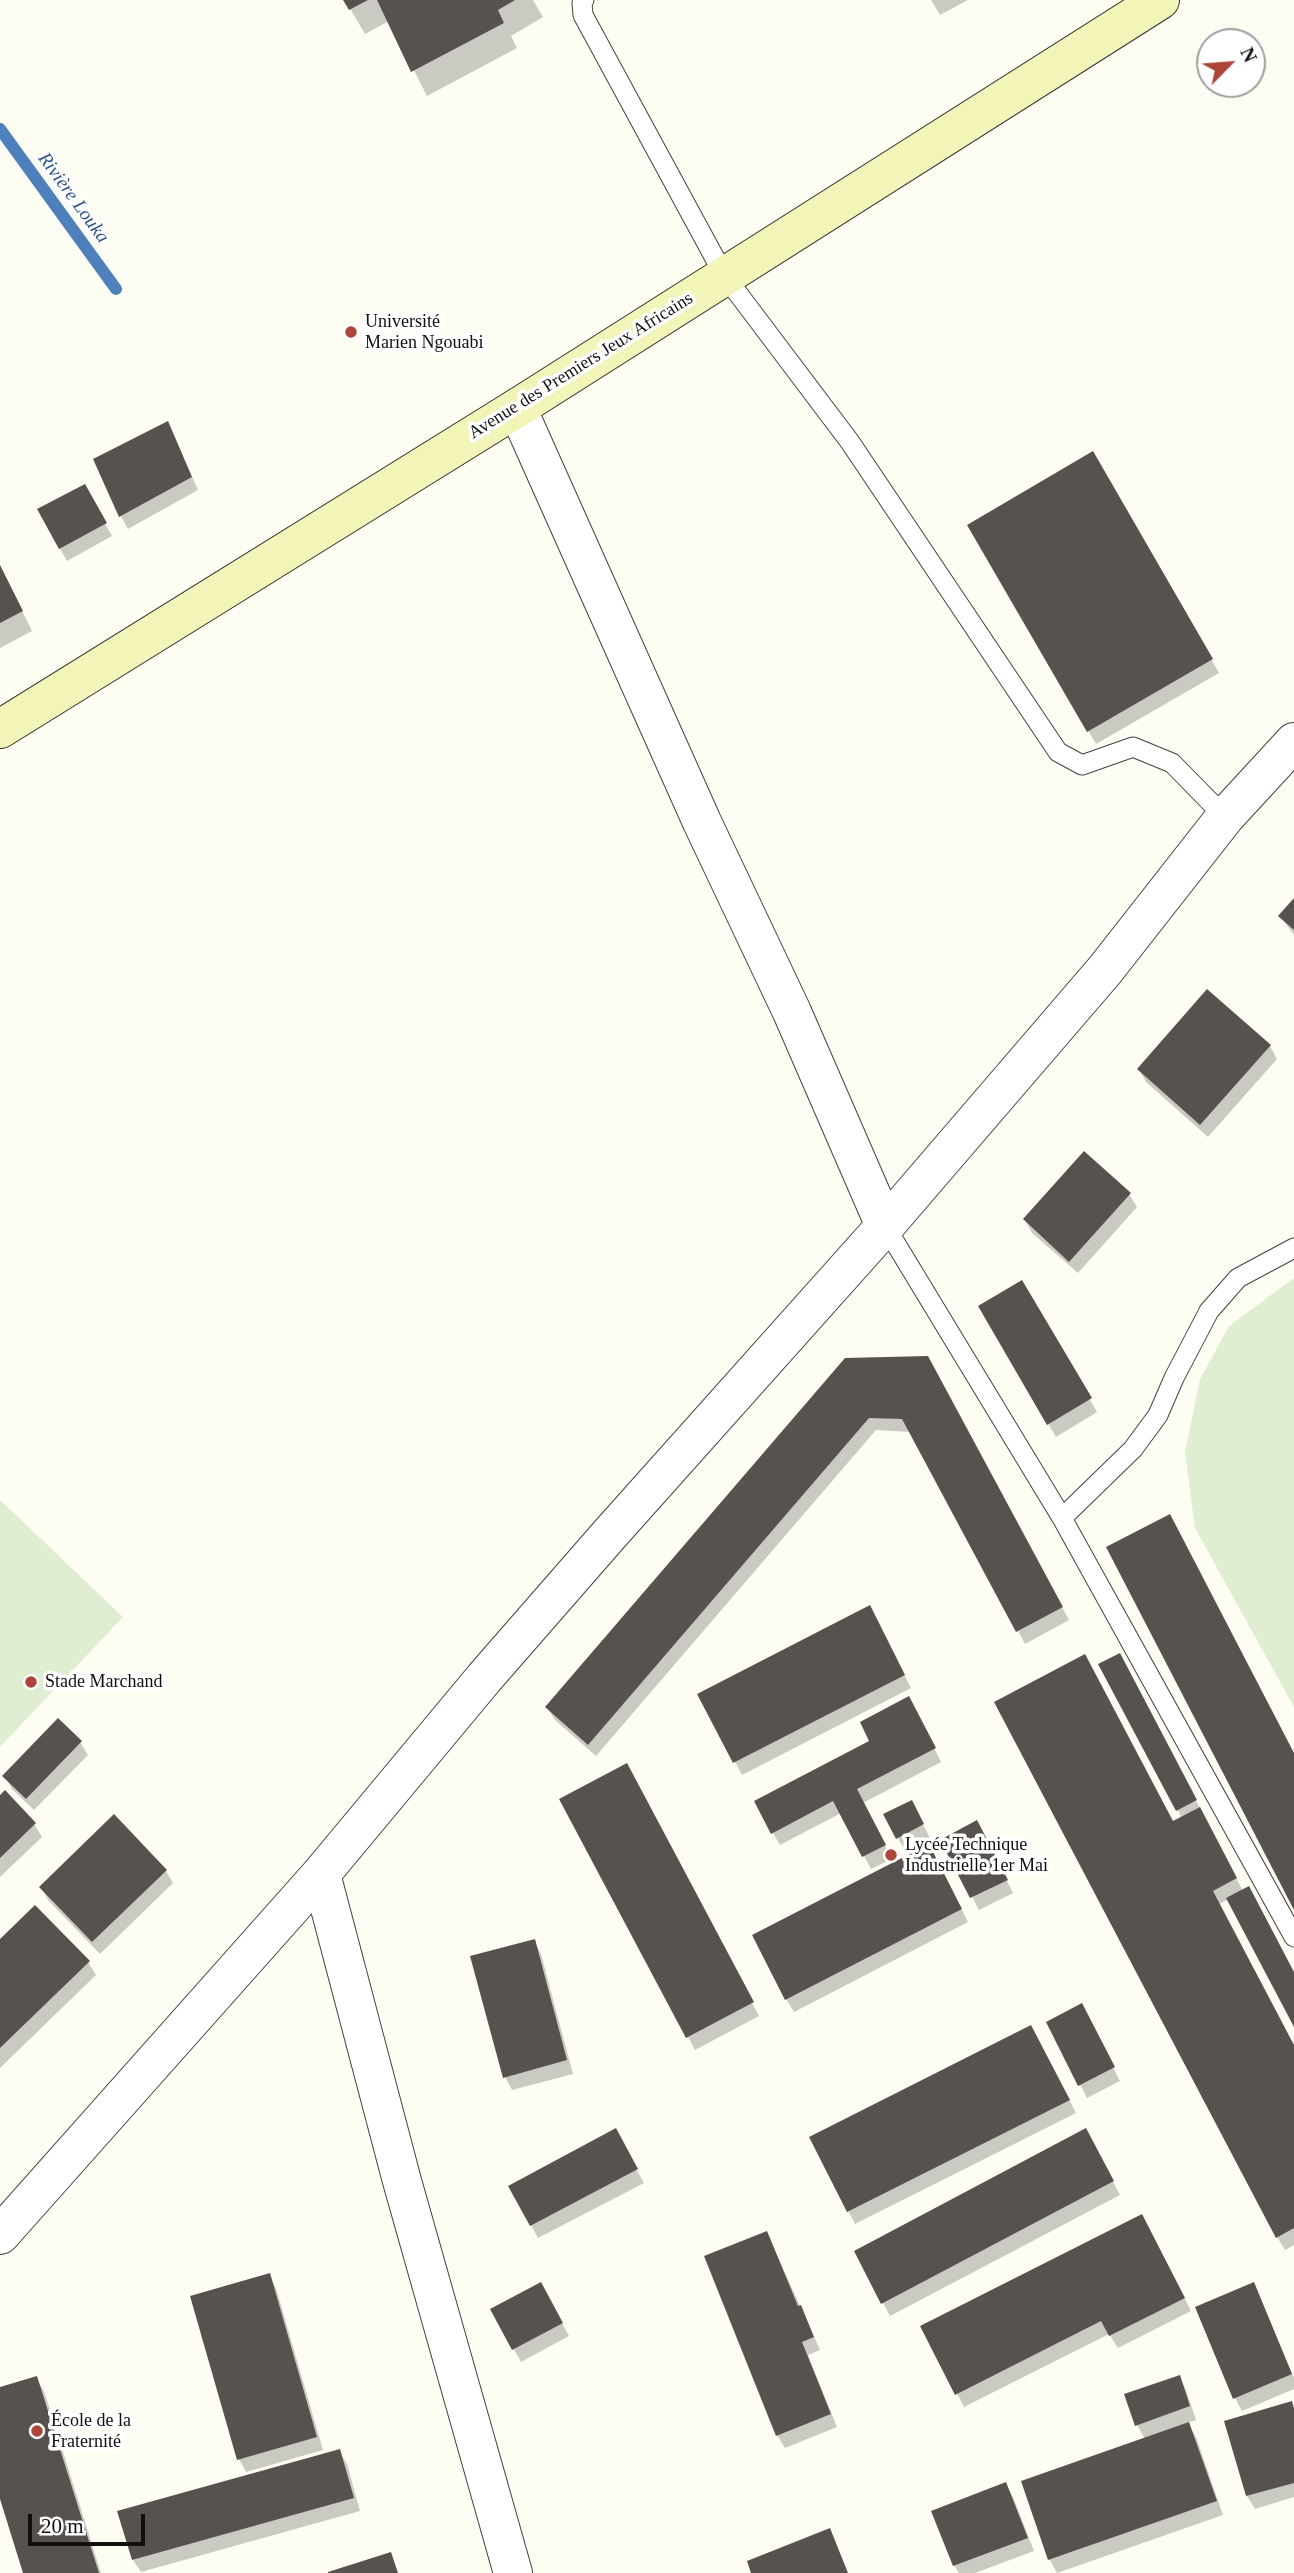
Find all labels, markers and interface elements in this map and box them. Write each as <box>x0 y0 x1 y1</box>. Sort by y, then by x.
north arrow <box>1196 28 1266 98</box>
text: N <box>1236 44 1261 65</box>
water label: Rivière Louka <box>33 148 113 248</box>
street label: Avenue des Premiers Jeux Africains <box>465 288 697 444</box>
place label: Université Marien Ngouabi <box>365 311 483 354</box>
marker: Université Marien Ngouabi <box>343 324 359 340</box>
place label: Stade Marchand <box>45 1671 162 1693</box>
marker: Stade Marchand <box>23 1674 39 1690</box>
place label: Lycée Technique Industrielle 1er Mai <box>905 1834 1048 1876</box>
marker: Lycée Technique Industrielle 1er Mai <box>883 1847 899 1863</box>
place label: École de la Fraternité <box>51 2410 131 2452</box>
marker: École de la Fraternité <box>29 2423 45 2439</box>
scale bar <box>32 2500 149 2544</box>
text: 20 m <box>41 2514 84 2538</box>

